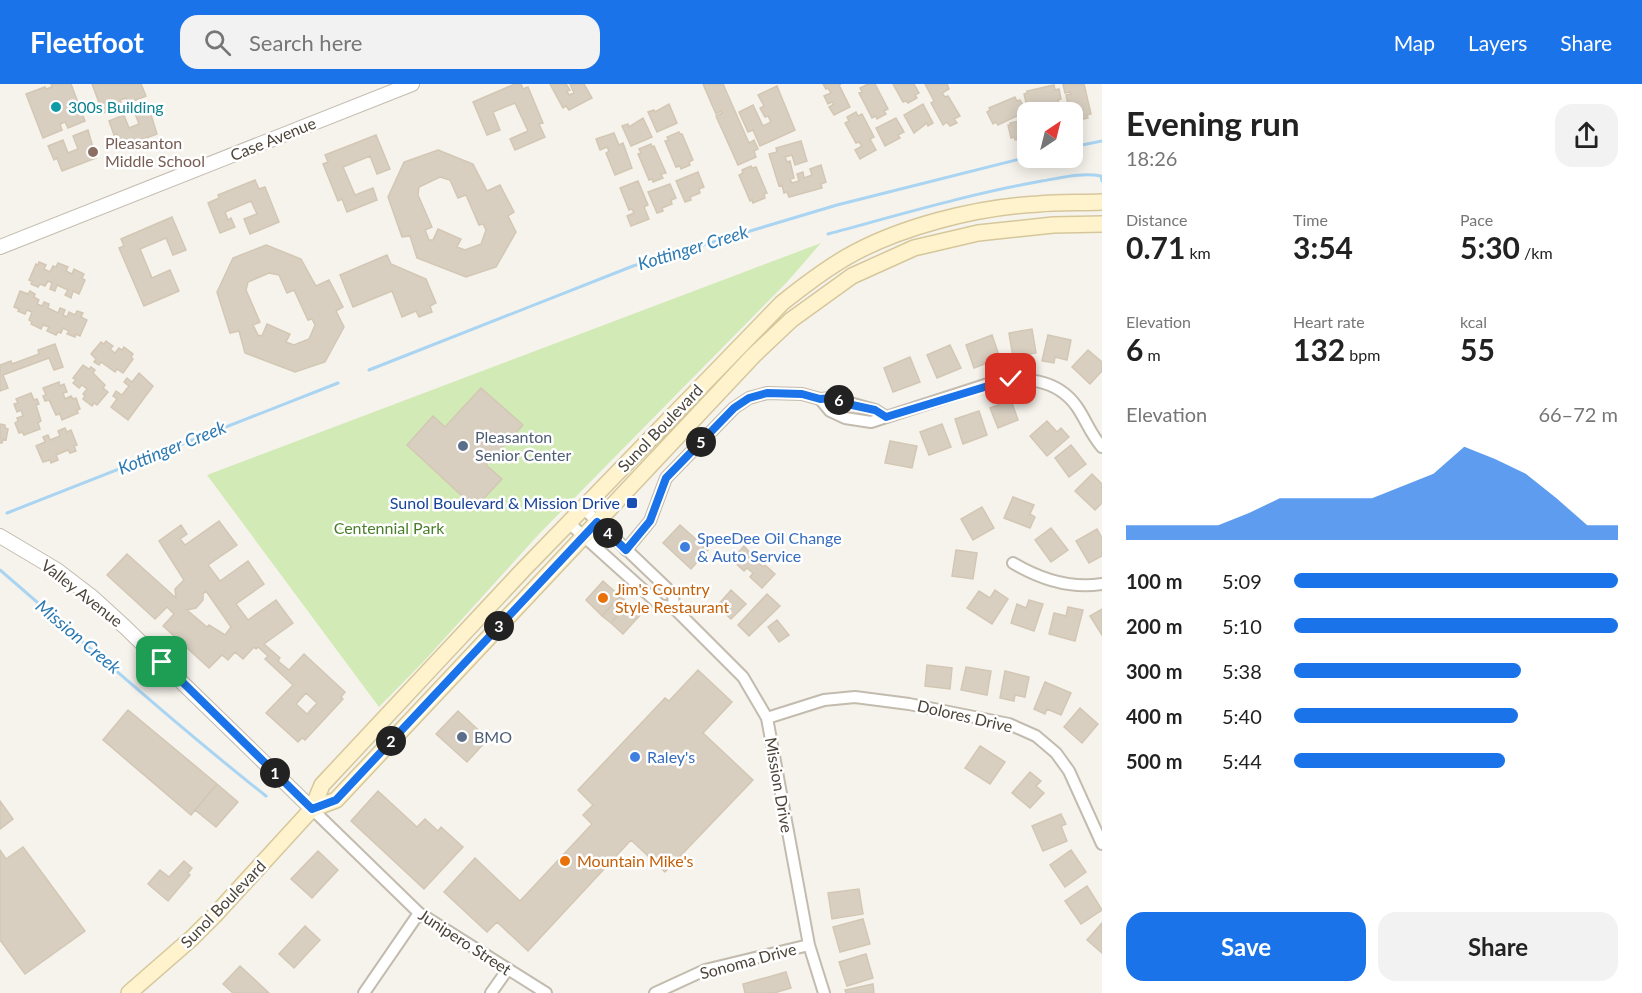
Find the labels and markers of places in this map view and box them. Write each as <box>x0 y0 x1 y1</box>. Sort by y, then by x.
place label: 300s Building <box>68 97 164 116</box>
marker: 300s Building <box>49 100 63 114</box>
place label: Pleasanton Middle School <box>105 133 205 170</box>
marker: Pleasanton Middle School <box>86 145 100 159</box>
pin <box>985 353 1036 404</box>
pin: 6 <box>824 385 854 415</box>
place label: Pleasanton Senior Center <box>475 427 571 464</box>
pin: 5 <box>686 427 716 457</box>
marker: Pleasanton Senior Center <box>456 439 470 453</box>
place label: Sunol Boulevard & Mission Drive <box>390 493 620 512</box>
marker: Sunol Boulevard & Mission Drive <box>625 496 639 510</box>
pin: 4 <box>593 518 623 548</box>
place label: SpeeDee Oil Change & Auto Service <box>697 528 842 565</box>
marker: SpeeDee Oil Change & Auto Service <box>678 540 692 554</box>
place label: Jim's Country Style Restaurant <box>615 579 730 616</box>
marker: Jim's Country Style Restaurant <box>596 591 610 605</box>
pin: 3 <box>484 611 514 641</box>
pin <box>136 636 187 687</box>
pin: 2 <box>376 726 406 756</box>
place label: BMO <box>474 727 512 746</box>
marker: BMO <box>455 730 469 744</box>
place label: Raley's <box>647 747 695 766</box>
marker: Raley's <box>628 750 642 764</box>
pin: 1 <box>260 758 290 788</box>
place label: Mountain Mike's <box>577 851 694 870</box>
marker: Mountain Mike's <box>558 854 572 868</box>

